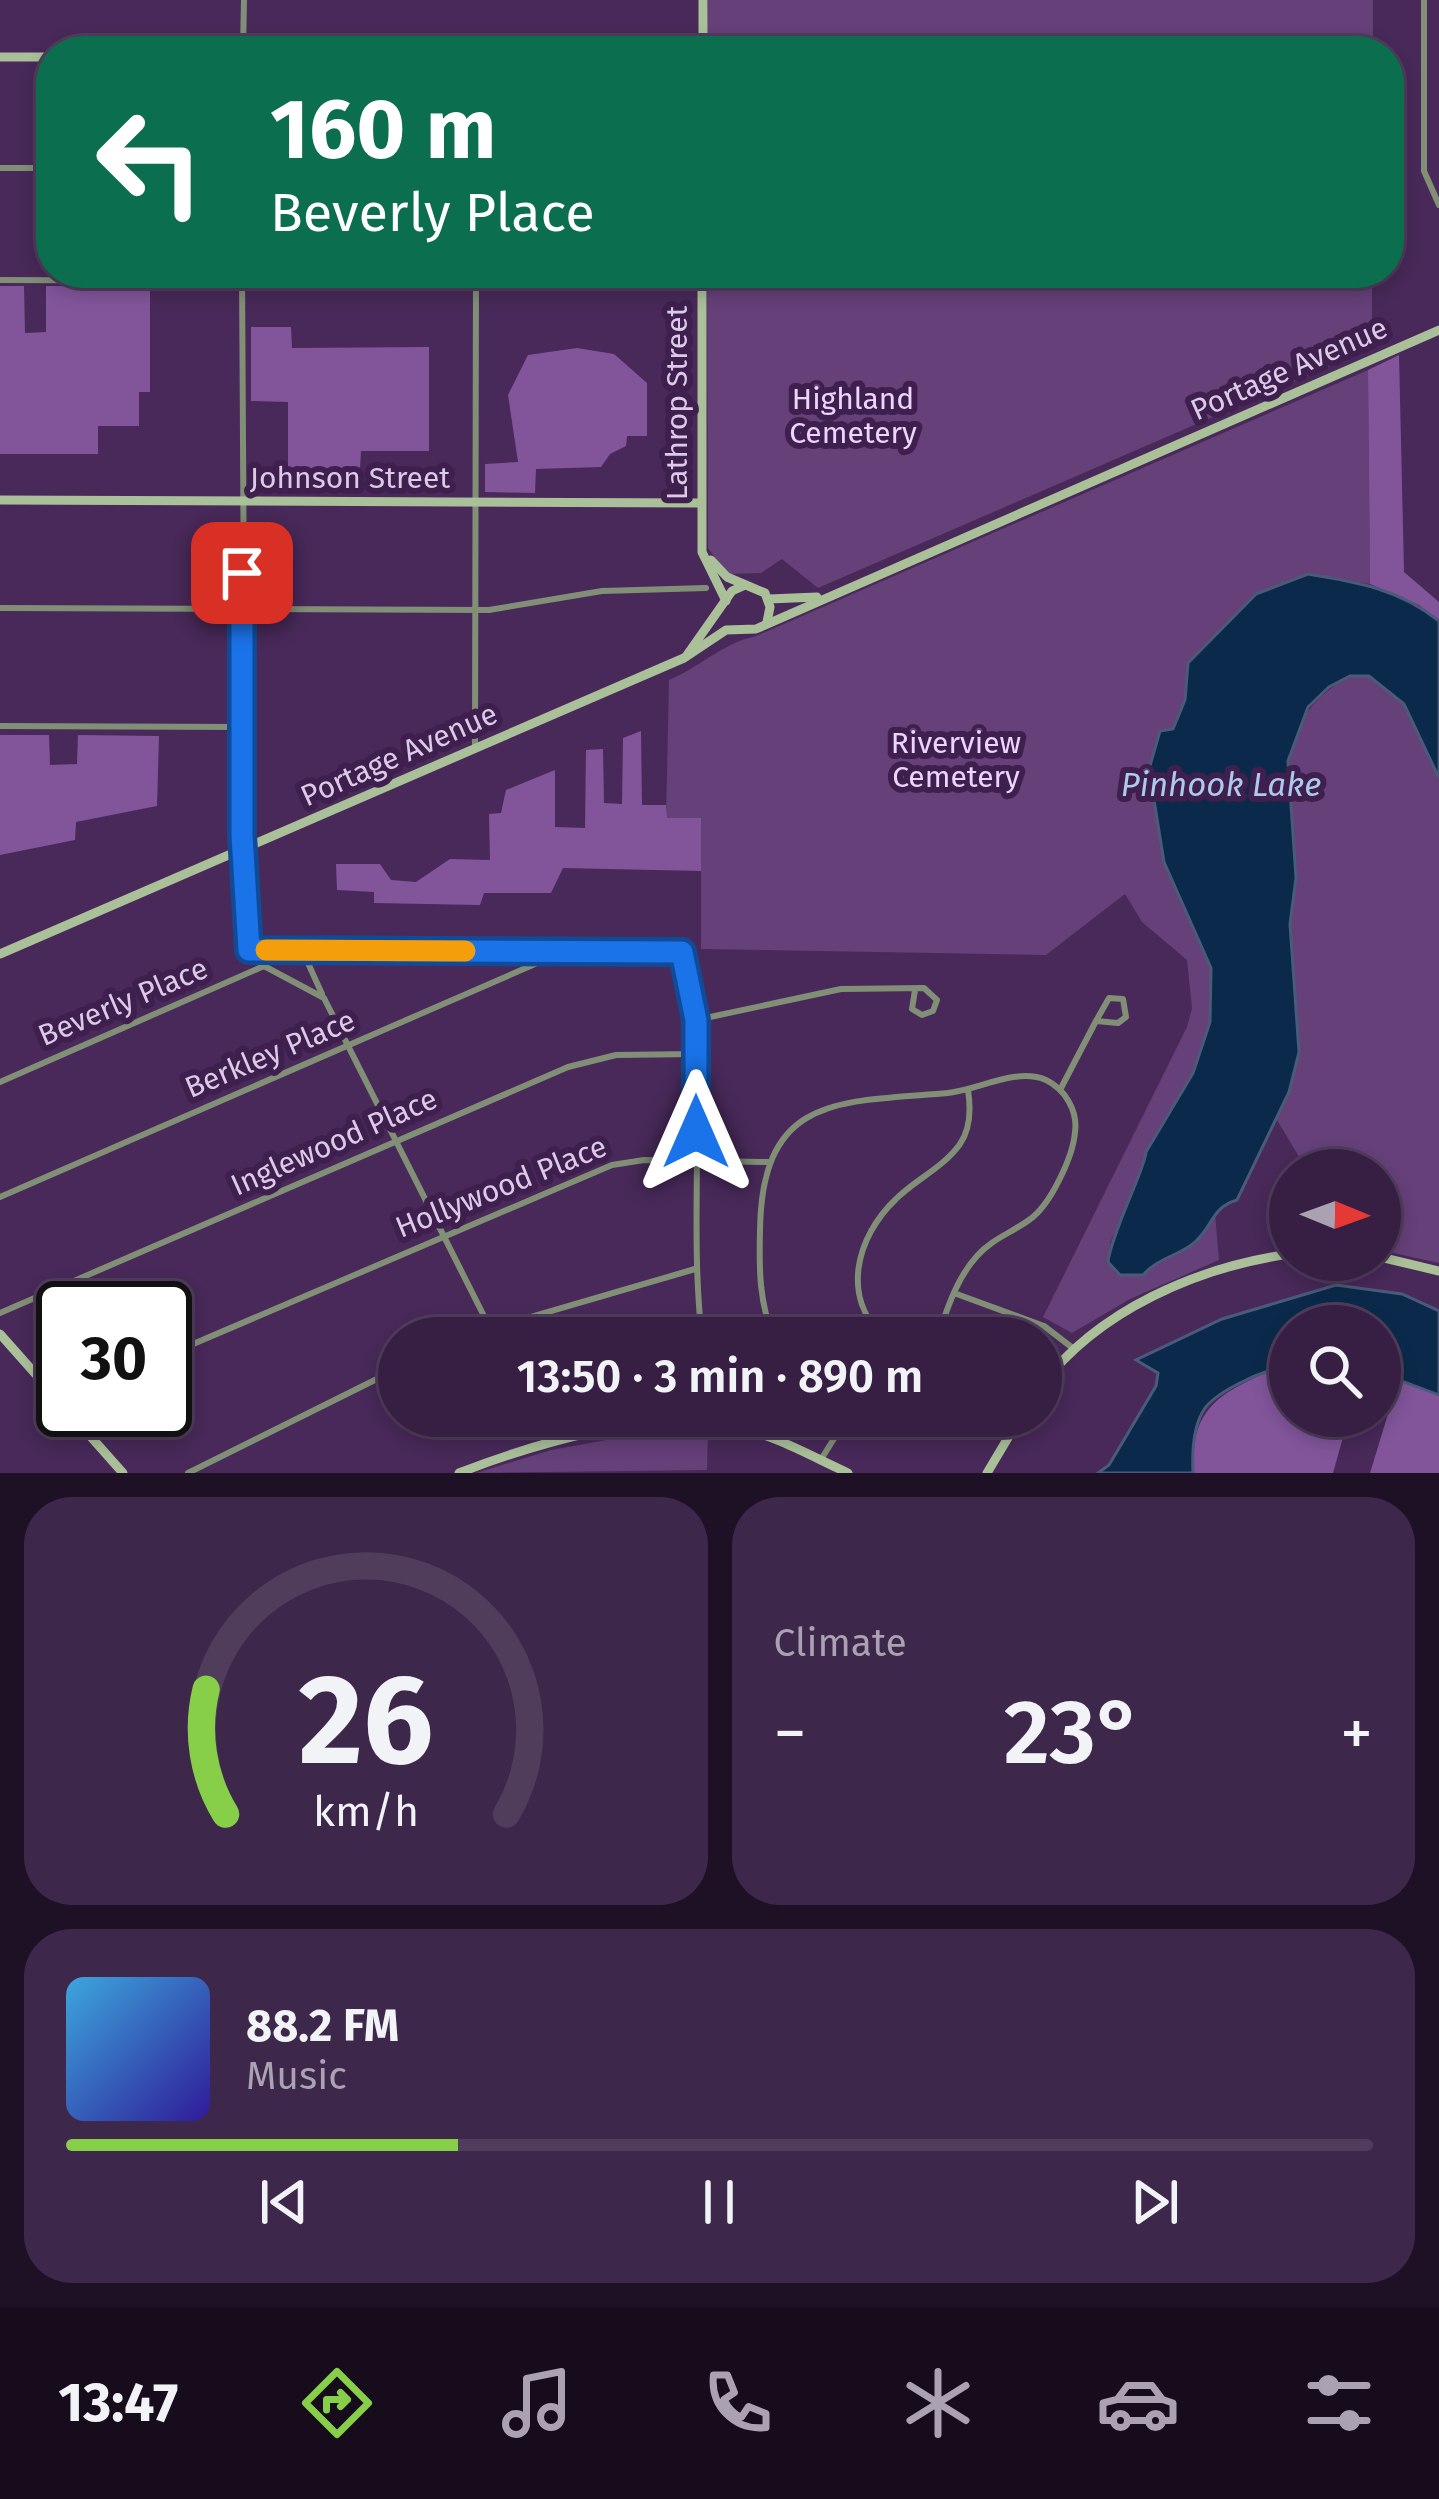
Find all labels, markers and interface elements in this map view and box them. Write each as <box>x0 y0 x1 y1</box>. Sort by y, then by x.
text: 160 m <box>270 79 496 180</box>
icon: left <box>72 84 228 240</box>
text: Beverly Place <box>270 181 595 245</box>
street label: Lathrop Street <box>659 305 695 500</box>
street label: Portage Avenue <box>1185 310 1393 428</box>
park label: Highland Cemetery <box>789 381 917 451</box>
street label: Johnson Street <box>250 460 450 496</box>
pin <box>191 522 293 624</box>
icon: arrive <box>209 540 275 606</box>
street label: Portage Avenue <box>295 696 503 814</box>
park label: Riverview Cemetery <box>891 725 1021 795</box>
water label: Pinhook Lake <box>1121 765 1321 805</box>
street label: Beverly Place <box>33 950 213 1054</box>
street label: Berkley Place <box>180 1002 360 1106</box>
position arrow <box>633 1069 759 1195</box>
street label: Inglewood Place <box>225 1080 443 1204</box>
street label: Hollywood Place <box>390 1128 612 1246</box>
north arrow <box>1269 1149 1401 1281</box>
map controls <box>1269 1149 1401 1437</box>
speed limit sign: 30 <box>36 1281 192 1437</box>
button: search <box>1269 1305 1401 1437</box>
text: 13:50 · 3 min · 890 m <box>517 1350 923 1404</box>
text: Climate <box>774 1620 907 1666</box>
text: 26 <box>298 1646 433 1796</box>
text: 23° <box>1004 1679 1143 1787</box>
text: − <box>774 1694 807 1773</box>
text: + <box>1340 1694 1373 1773</box>
text: km/h <box>313 1786 419 1837</box>
text: 88.2 FM <box>246 1999 399 2053</box>
text: Music <box>246 2053 347 2099</box>
icon: previous <box>251 2169 317 2235</box>
icon: pause <box>686 2169 752 2235</box>
icon: next <box>1122 2169 1188 2235</box>
icon: directions <box>295 2361 379 2445</box>
icon: music <box>495 2361 579 2445</box>
icon: phone <box>696 2361 780 2445</box>
icon: climate <box>896 2361 980 2445</box>
icon: car <box>1096 2361 1180 2445</box>
icon: filters <box>1297 2361 1381 2445</box>
text: 13:47 <box>58 2371 178 2435</box>

